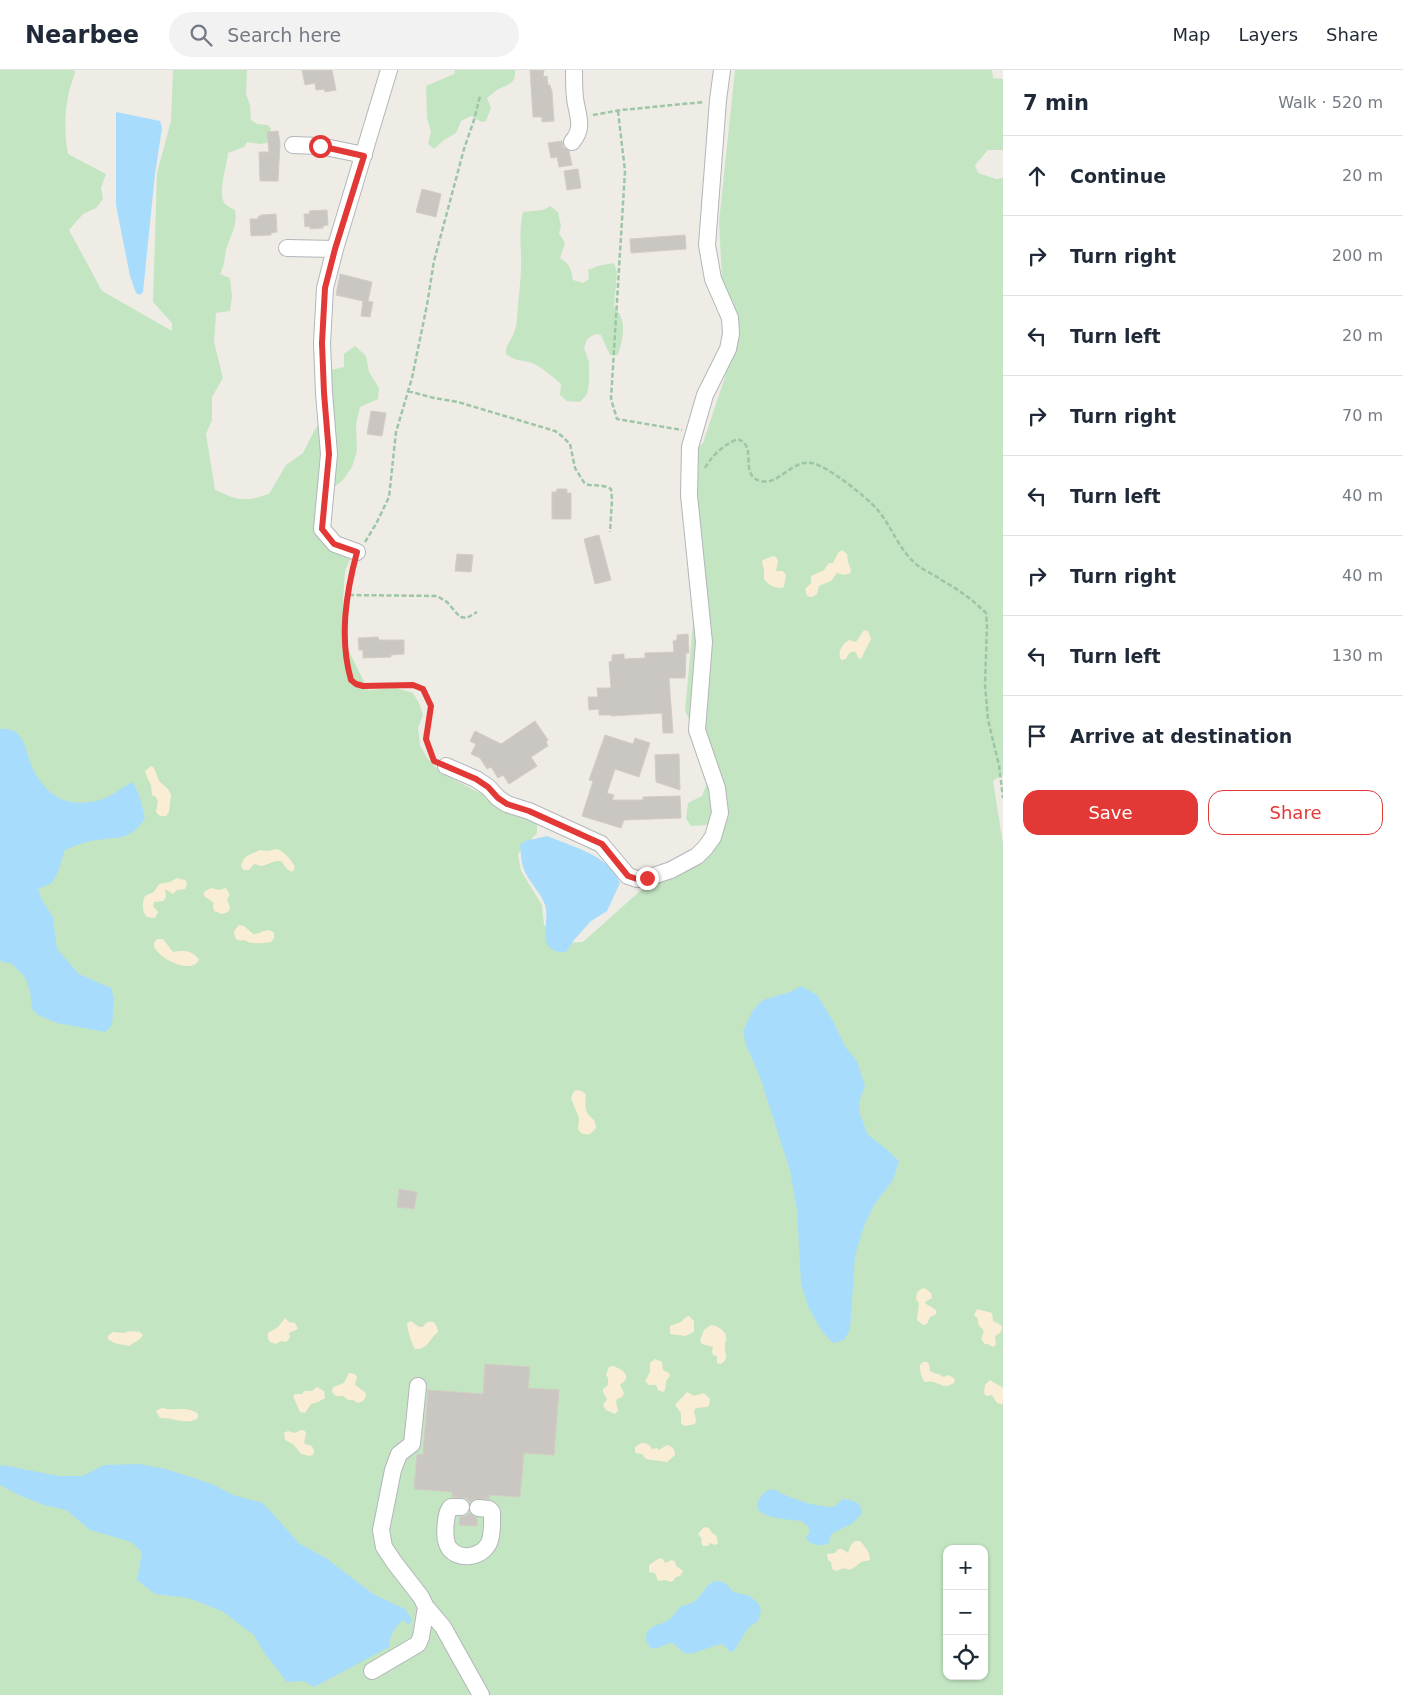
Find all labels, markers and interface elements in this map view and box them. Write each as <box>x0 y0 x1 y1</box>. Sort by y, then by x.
search box <box>169 12 519 57</box>
text: Nearbee <box>25 21 139 49</box>
icon: search <box>187 21 215 49</box>
text: Search here <box>227 24 341 46</box>
text: Map <box>1172 24 1210 45</box>
text: Layers <box>1238 24 1298 45</box>
text: Share <box>1326 24 1378 45</box>
text: 7 min <box>1023 91 1089 115</box>
text: Walk · 520 m <box>1278 93 1383 112</box>
route start <box>309 135 332 158</box>
icon: ahead <box>1023 162 1051 190</box>
text: Continue <box>1070 165 1166 187</box>
text: 20 m <box>1342 166 1383 185</box>
icon: right <box>1023 242 1051 270</box>
text: Turn right <box>1070 245 1176 267</box>
text: 200 m <box>1332 246 1383 265</box>
icon: left <box>1023 322 1051 350</box>
text: Turn left <box>1070 325 1161 347</box>
text: 20 m <box>1342 326 1383 345</box>
icon: right <box>1023 402 1051 430</box>
text: Turn right <box>1070 405 1176 427</box>
text: 70 m <box>1342 406 1383 425</box>
icon: left <box>1023 482 1051 510</box>
text: Turn left <box>1070 485 1161 507</box>
text: 40 m <box>1342 486 1383 505</box>
icon: right <box>1023 562 1051 590</box>
text: Turn right <box>1070 565 1176 587</box>
text: 40 m <box>1342 566 1383 585</box>
icon: left <box>1023 642 1051 670</box>
text: Turn left <box>1070 645 1161 667</box>
text: 130 m <box>1332 646 1383 665</box>
icon: arrive <box>1023 722 1051 750</box>
text: Arrive at destination <box>1070 725 1292 747</box>
button: Save <box>1023 790 1198 835</box>
button: Share <box>1208 790 1383 835</box>
route end <box>636 867 659 890</box>
map controls <box>943 1545 988 1680</box>
button: + <box>943 1545 988 1590</box>
button: − <box>943 1590 988 1635</box>
button: locate <box>943 1635 988 1680</box>

